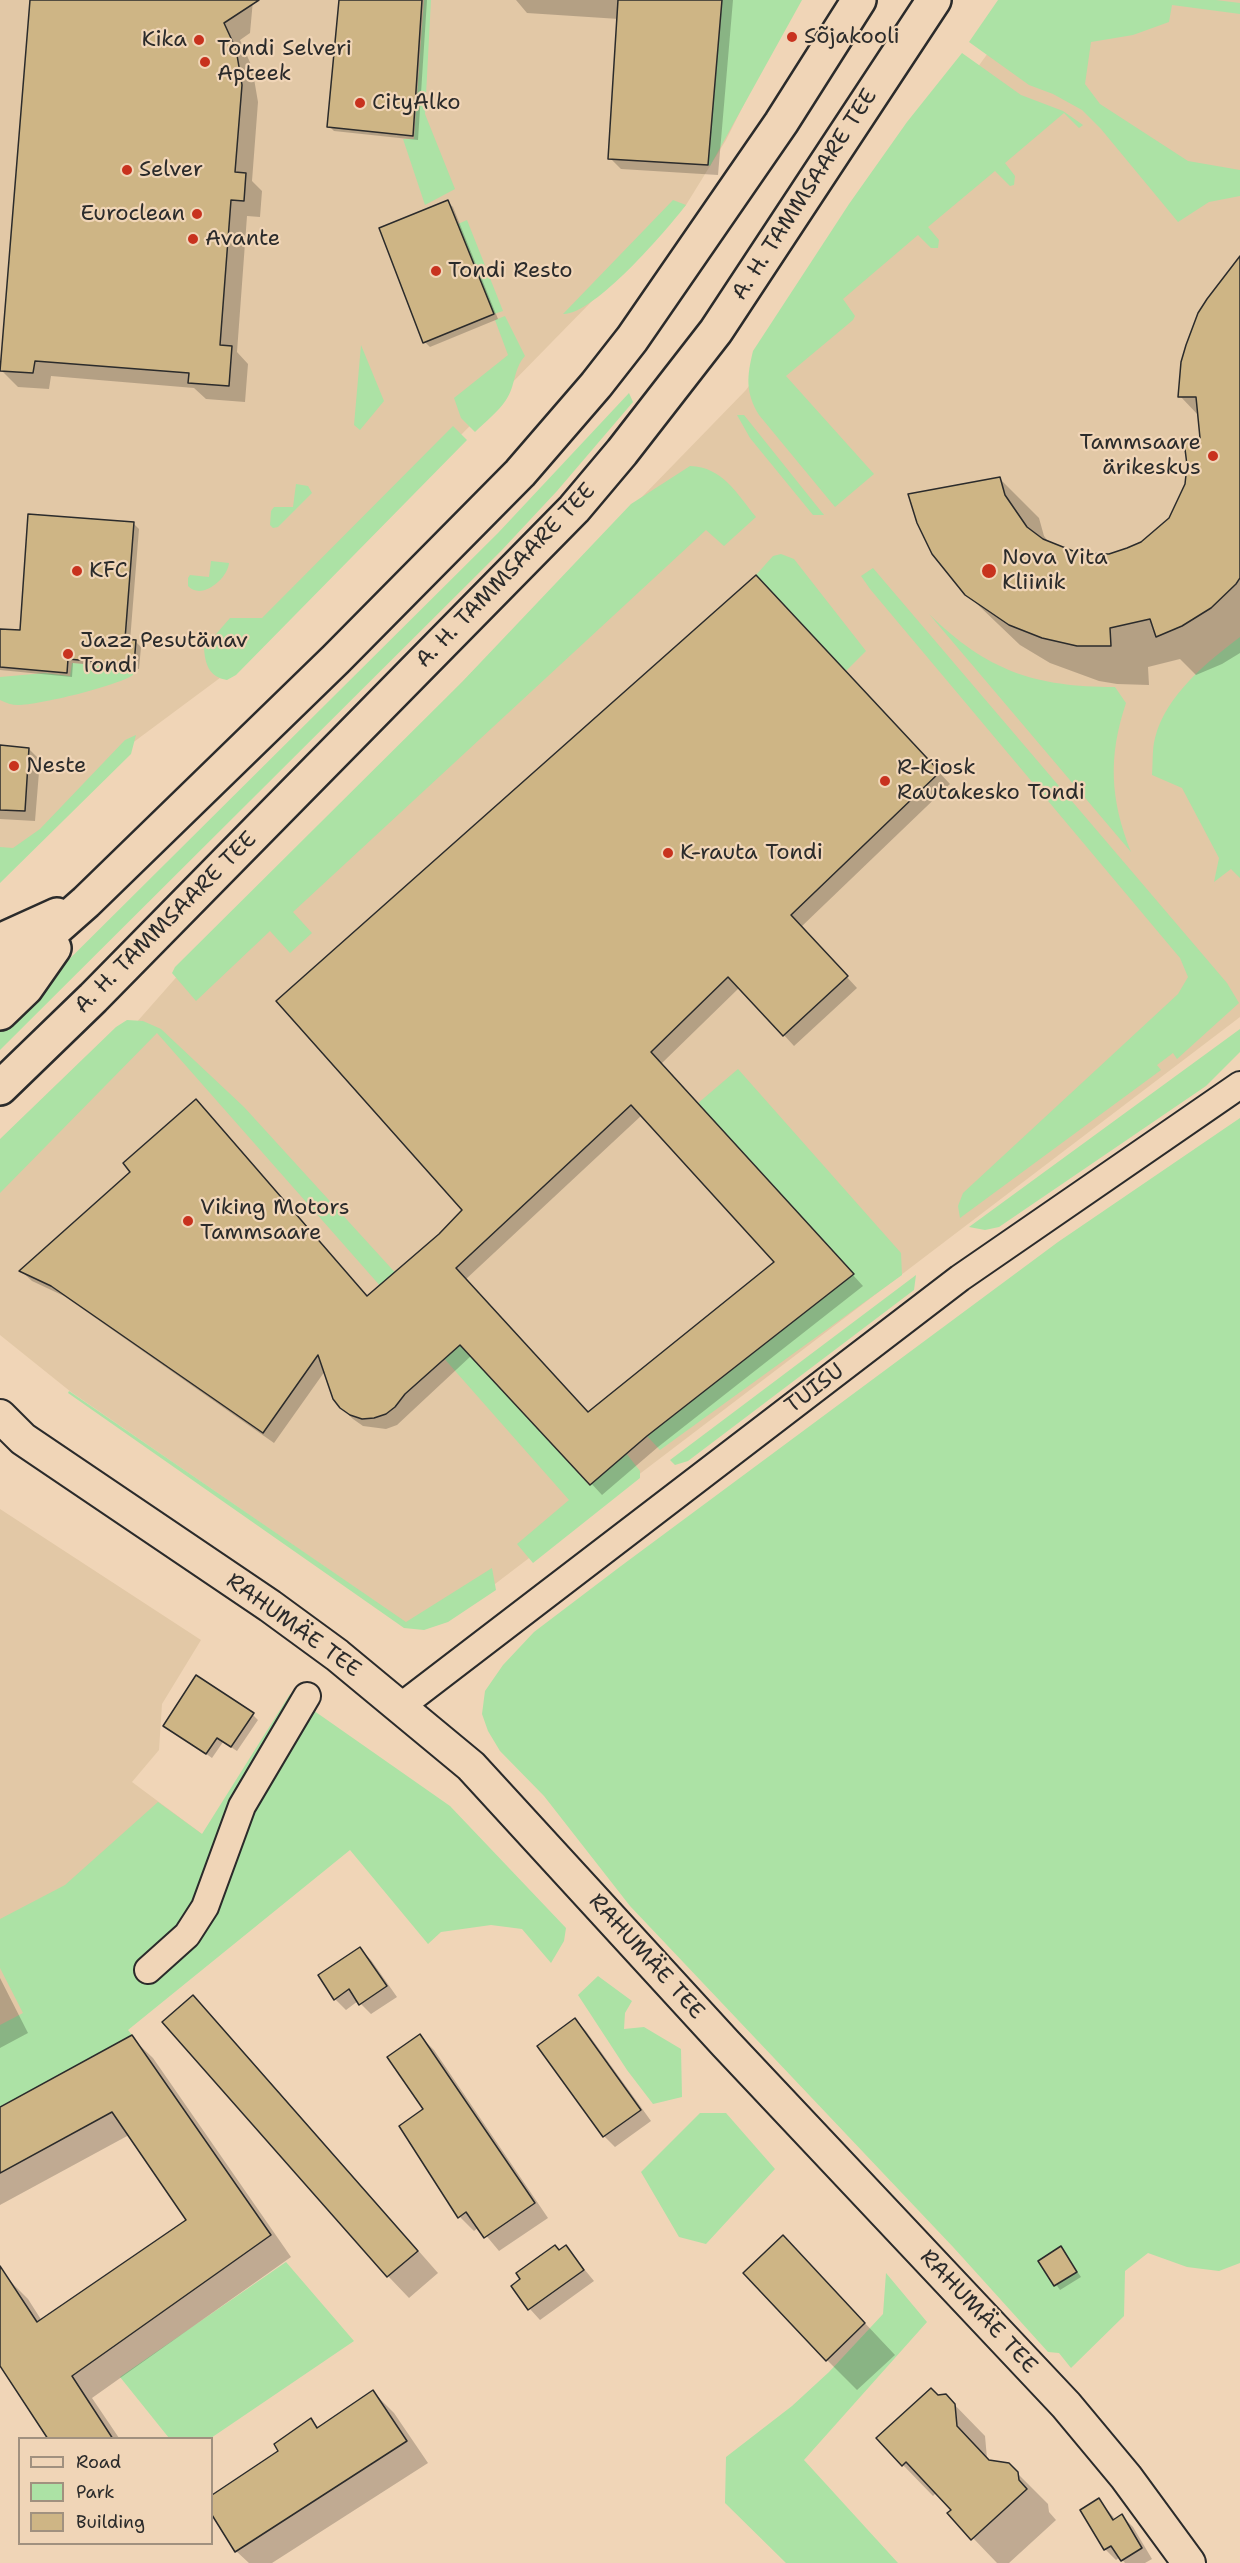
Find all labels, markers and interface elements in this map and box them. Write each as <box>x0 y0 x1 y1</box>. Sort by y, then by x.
place label: Sõjakooli <box>804 24 900 50</box>
place label: Kika <box>142 27 187 53</box>
marker: Sõjakooli <box>785 30 799 44</box>
marker: Kika <box>192 33 206 47</box>
place label: Tondi Selveri Apteek <box>217 36 352 88</box>
marker: Tondi Selveri Apteek <box>198 55 212 69</box>
street label: A. H. TAMMSAARE TEE <box>727 84 883 306</box>
place label: CityAlko <box>372 90 461 116</box>
marker: CityAlko <box>353 96 367 110</box>
place label: Selver <box>139 157 203 183</box>
marker: Selver <box>120 163 134 177</box>
place label: Euroclean <box>81 201 185 227</box>
marker: Euroclean <box>190 207 204 221</box>
place label: Avante <box>205 226 280 252</box>
marker: Avante <box>186 232 200 246</box>
place label: Tondi Resto <box>448 258 573 284</box>
marker: Tondi Resto <box>429 264 443 278</box>
place label: Tammsaare ärikeskus <box>1080 430 1201 482</box>
marker: Tammsaare ärikeskus <box>1206 449 1220 463</box>
street label: A. H. TAMMSAARE TEE <box>411 478 601 674</box>
place label: Nova Vita Kliinik <box>1002 545 1108 596</box>
place label: KFC <box>89 558 128 584</box>
marker: Nova Vita Kliinik <box>980 562 998 580</box>
marker: KFC <box>70 564 84 578</box>
place label: Jazz Pesutänav Tondi <box>80 628 248 680</box>
marker: Jazz Pesutänav Tondi <box>61 647 75 661</box>
place label: Neste <box>26 753 87 779</box>
place label: R-Kiosk Rautakesko Tondi <box>897 755 1085 806</box>
marker: Neste <box>7 759 21 773</box>
marker: R-Kiosk Rautakesko Tondi <box>878 774 892 788</box>
street label: A. H. TAMMSAARE TEE <box>70 827 262 1019</box>
place label: K-rauta Tondi <box>680 840 823 866</box>
marker: K-rauta Tondi <box>661 846 675 860</box>
place label: Viking Motors Tammsaare <box>200 1195 350 1246</box>
marker: Viking Motors Tammsaare <box>181 1214 195 1228</box>
street label: TUISU <box>780 1358 850 1420</box>
street label: RAHUMÄE TEE <box>220 1568 366 1684</box>
street label: RAHUMÄE TEE <box>583 1889 709 2025</box>
street label: RAHUMÄE TEE <box>914 2244 1042 2380</box>
legend <box>18 2437 213 2545</box>
text: Road <box>76 2450 121 2474</box>
text: Park <box>76 2480 115 2504</box>
text: Building <box>76 2510 145 2534</box>

